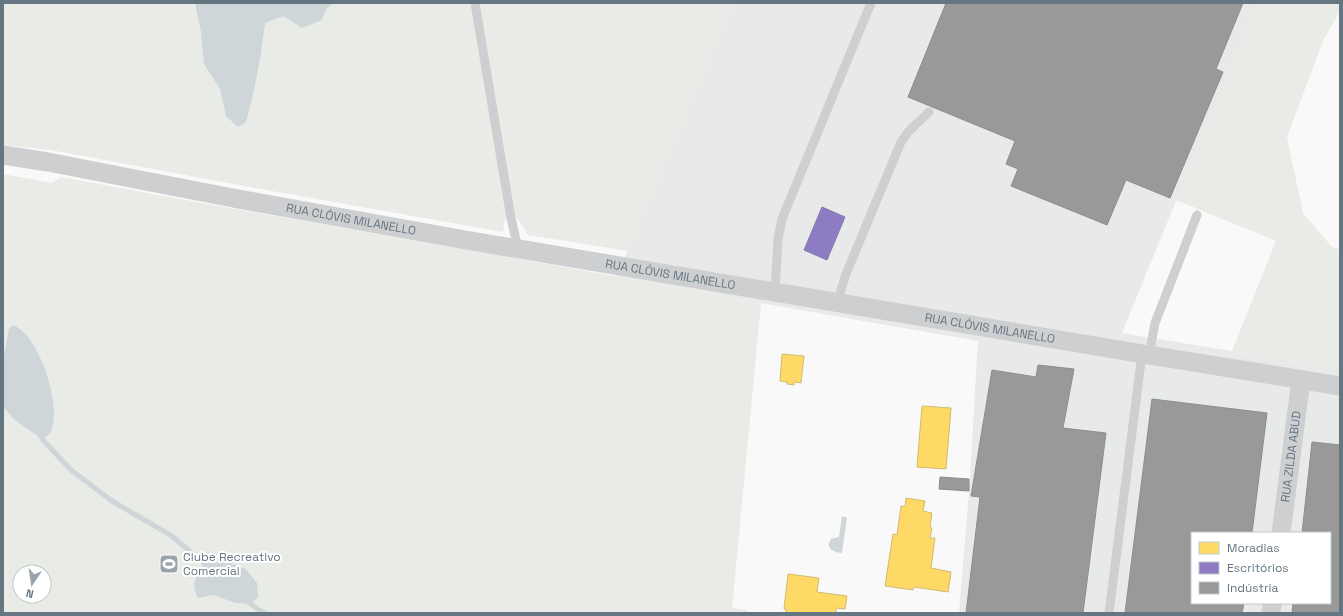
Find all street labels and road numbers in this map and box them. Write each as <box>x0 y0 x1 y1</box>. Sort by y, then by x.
street label: RUA CLÓVIS MILANELLO <box>285 200 417 239</box>
street label: RUA CLÓVIS MILANELLO <box>604 256 737 293</box>
street label: RUA CLÓVIS MILANELLO <box>924 309 1056 347</box>
street label: RUA ZILDA ABUD <box>1277 410 1305 503</box>

